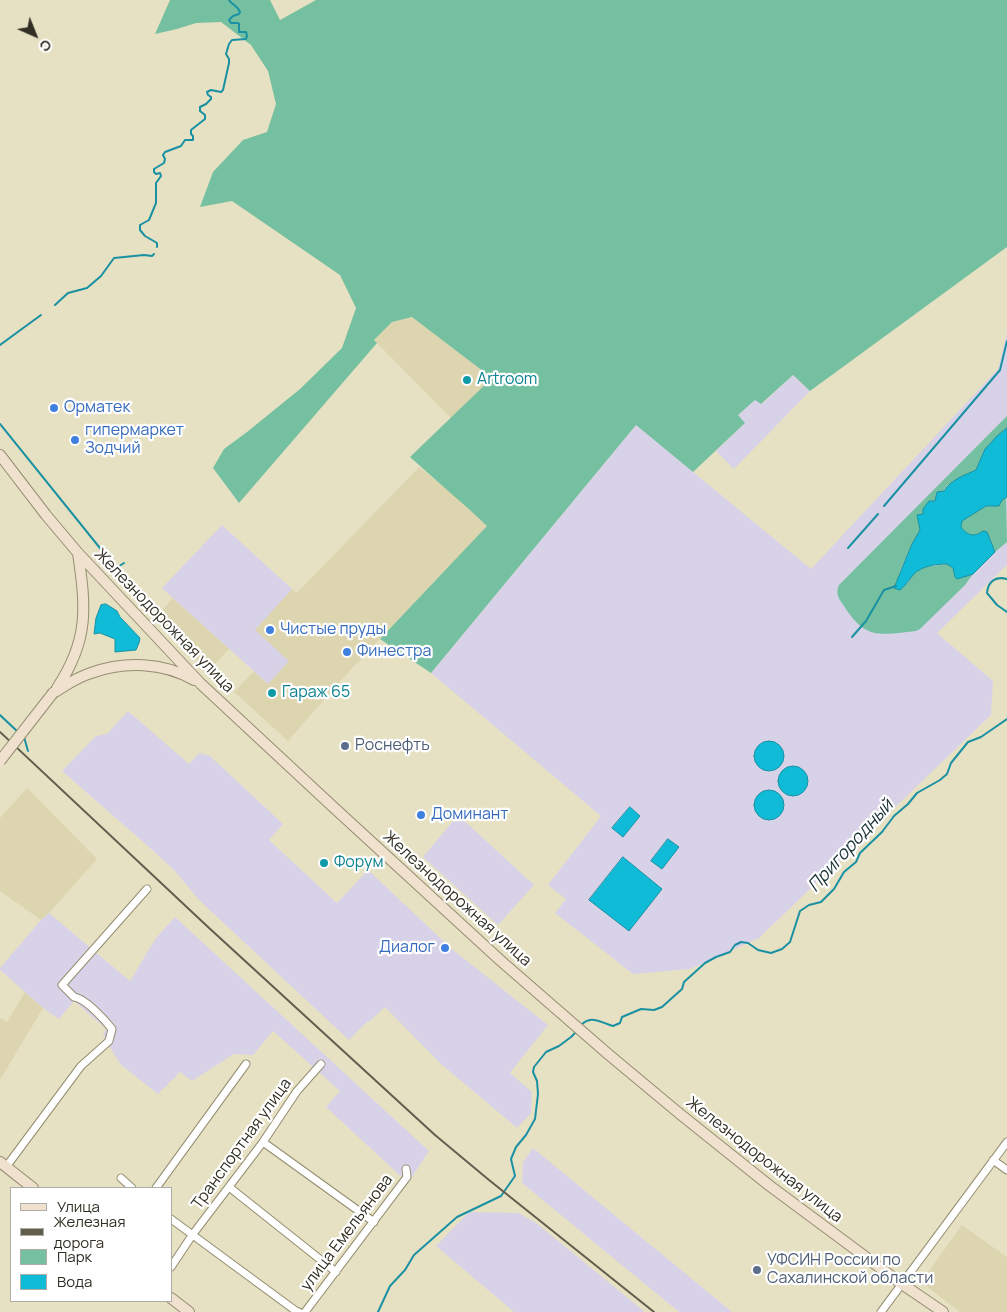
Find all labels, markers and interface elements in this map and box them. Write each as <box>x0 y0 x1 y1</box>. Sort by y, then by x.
north arrow <box>10 10 60 60</box>
text: С <box>35 36 56 57</box>
place label: Artroom <box>477 370 537 390</box>
marker: Artroom <box>461 374 473 386</box>
place label: Орматек <box>64 398 130 418</box>
marker: Орматек <box>48 402 60 414</box>
place label: гипермаркет Зодчий <box>85 421 184 459</box>
marker: гипермаркет Зодчий <box>69 434 81 446</box>
street label: Железнодорожная улица <box>90 545 238 697</box>
place label: Чистые пруды <box>280 620 386 640</box>
marker: Чистые пруды <box>264 624 276 636</box>
place label: Финестра <box>357 642 431 662</box>
marker: Финестра <box>341 646 353 658</box>
place label: Гараж 65 <box>282 683 350 703</box>
marker: Гараж 65 <box>266 687 278 699</box>
place label: Роснефть <box>355 736 430 756</box>
marker: Роснефть <box>339 740 351 752</box>
water label: Пригородный <box>804 795 898 897</box>
place label: Доминант <box>431 805 508 825</box>
marker: Доминант <box>415 809 427 821</box>
street label: Железнодорожная улица <box>379 827 535 971</box>
place label: Форум <box>334 853 383 873</box>
marker: Форум <box>318 857 330 869</box>
place label: Диалог <box>379 938 435 958</box>
marker: Диалог <box>439 942 451 954</box>
street label: Транспортная улица <box>188 1075 296 1213</box>
street label: Железнодорожная улица <box>682 1093 846 1227</box>
street label: улица Емельянова <box>297 1171 397 1295</box>
legend <box>10 1187 172 1302</box>
text: Улица <box>57 1196 100 1217</box>
text: Железная дорога <box>54 1211 125 1253</box>
text: Парк <box>57 1246 92 1267</box>
place label: УФСИН России по Сахалинской области <box>767 1251 933 1289</box>
marker: УФСИН России по Сахалинской области <box>751 1264 763 1276</box>
text: Вода <box>57 1271 92 1292</box>

